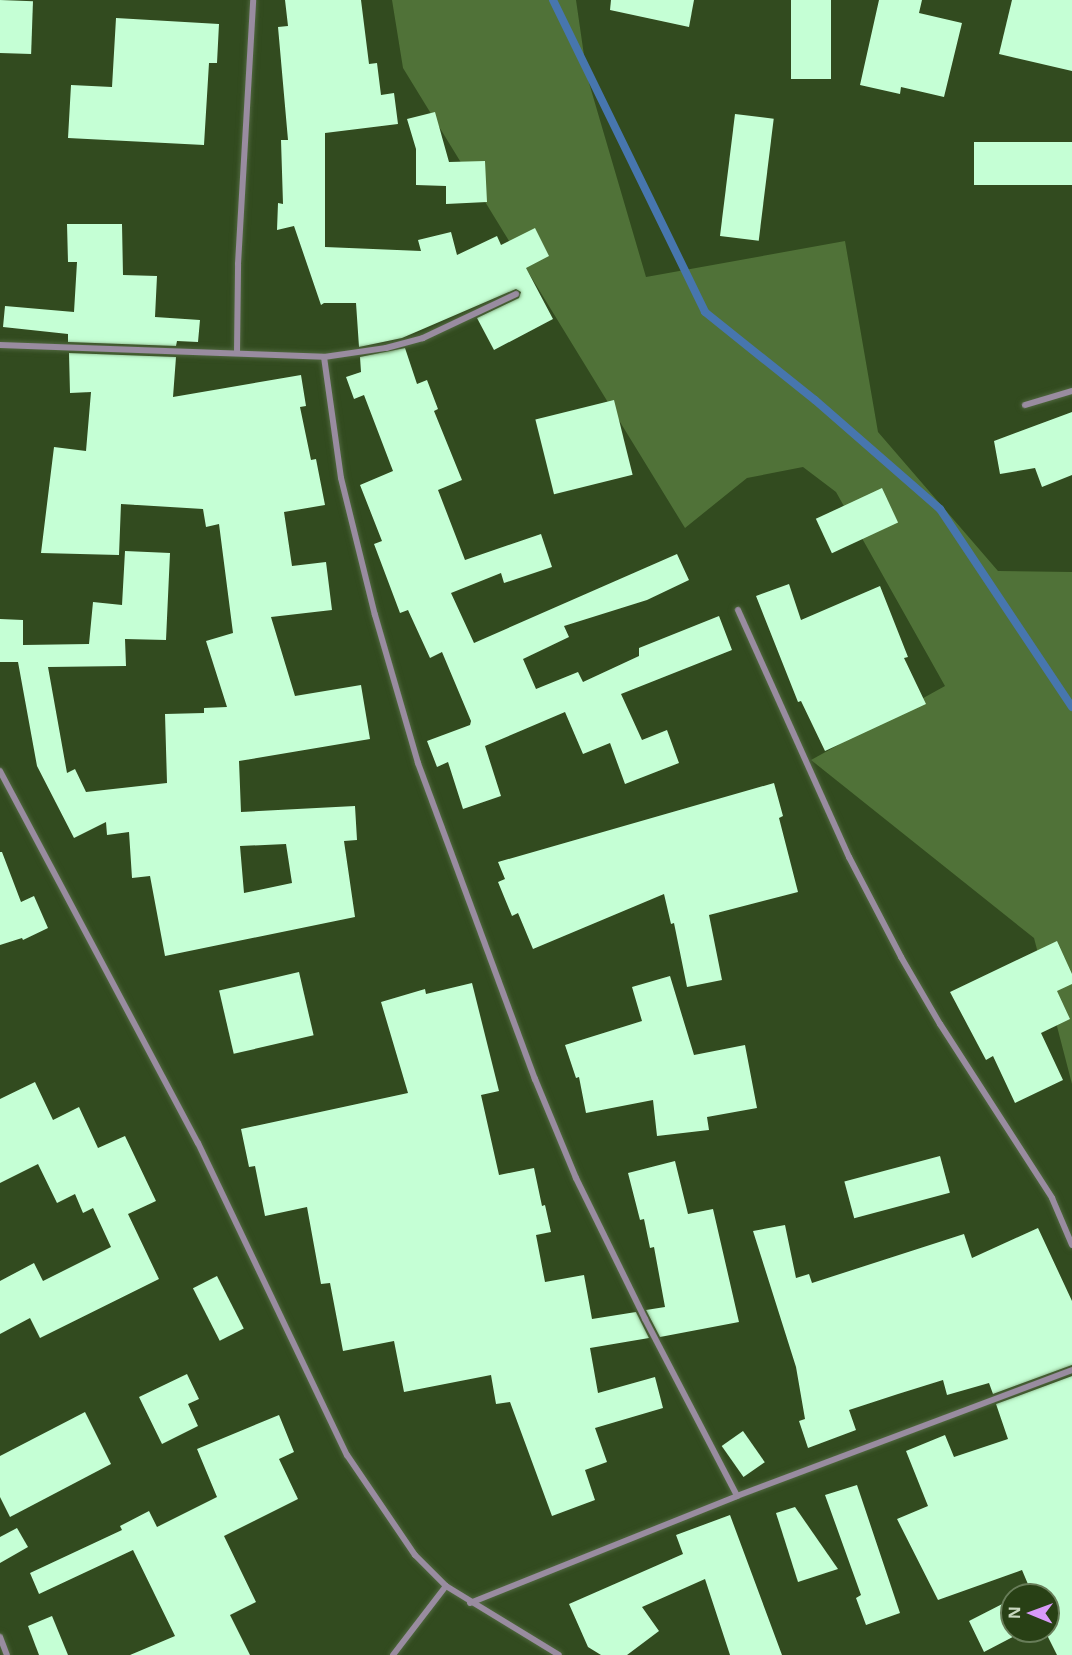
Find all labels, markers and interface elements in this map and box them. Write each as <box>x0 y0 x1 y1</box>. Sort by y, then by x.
north arrow <box>1000 1583 1060 1643</box>
text: N <box>1003 1606 1025 1619</box>

